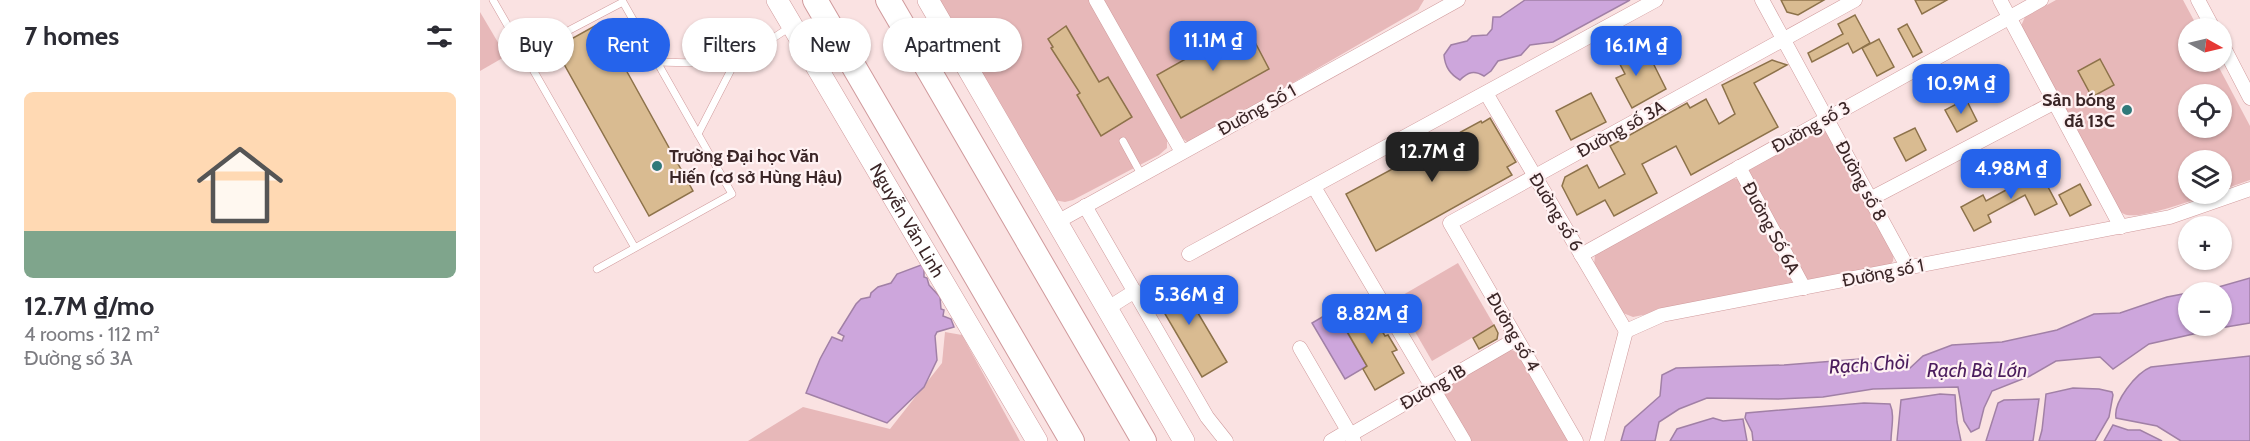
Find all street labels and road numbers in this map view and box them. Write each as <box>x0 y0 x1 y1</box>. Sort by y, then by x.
street label: Đường Số 1 <box>1214 80 1300 140</box>
street label: Đường số 3A <box>1573 96 1669 162</box>
street label: Đường số 3 <box>1768 96 1854 158</box>
street label: Đường số 8 <box>1831 137 1891 225</box>
street label: Nguyễn Văn Linh <box>865 159 949 282</box>
street label: Đường số 6 <box>1524 169 1588 255</box>
street label: Đường Số 6A <box>1738 178 1804 278</box>
street label: Đường số 1 <box>1840 254 1926 292</box>
street label: Đường số 4 <box>1482 289 1544 375</box>
street label: Đường 1B <box>1396 359 1470 415</box>

